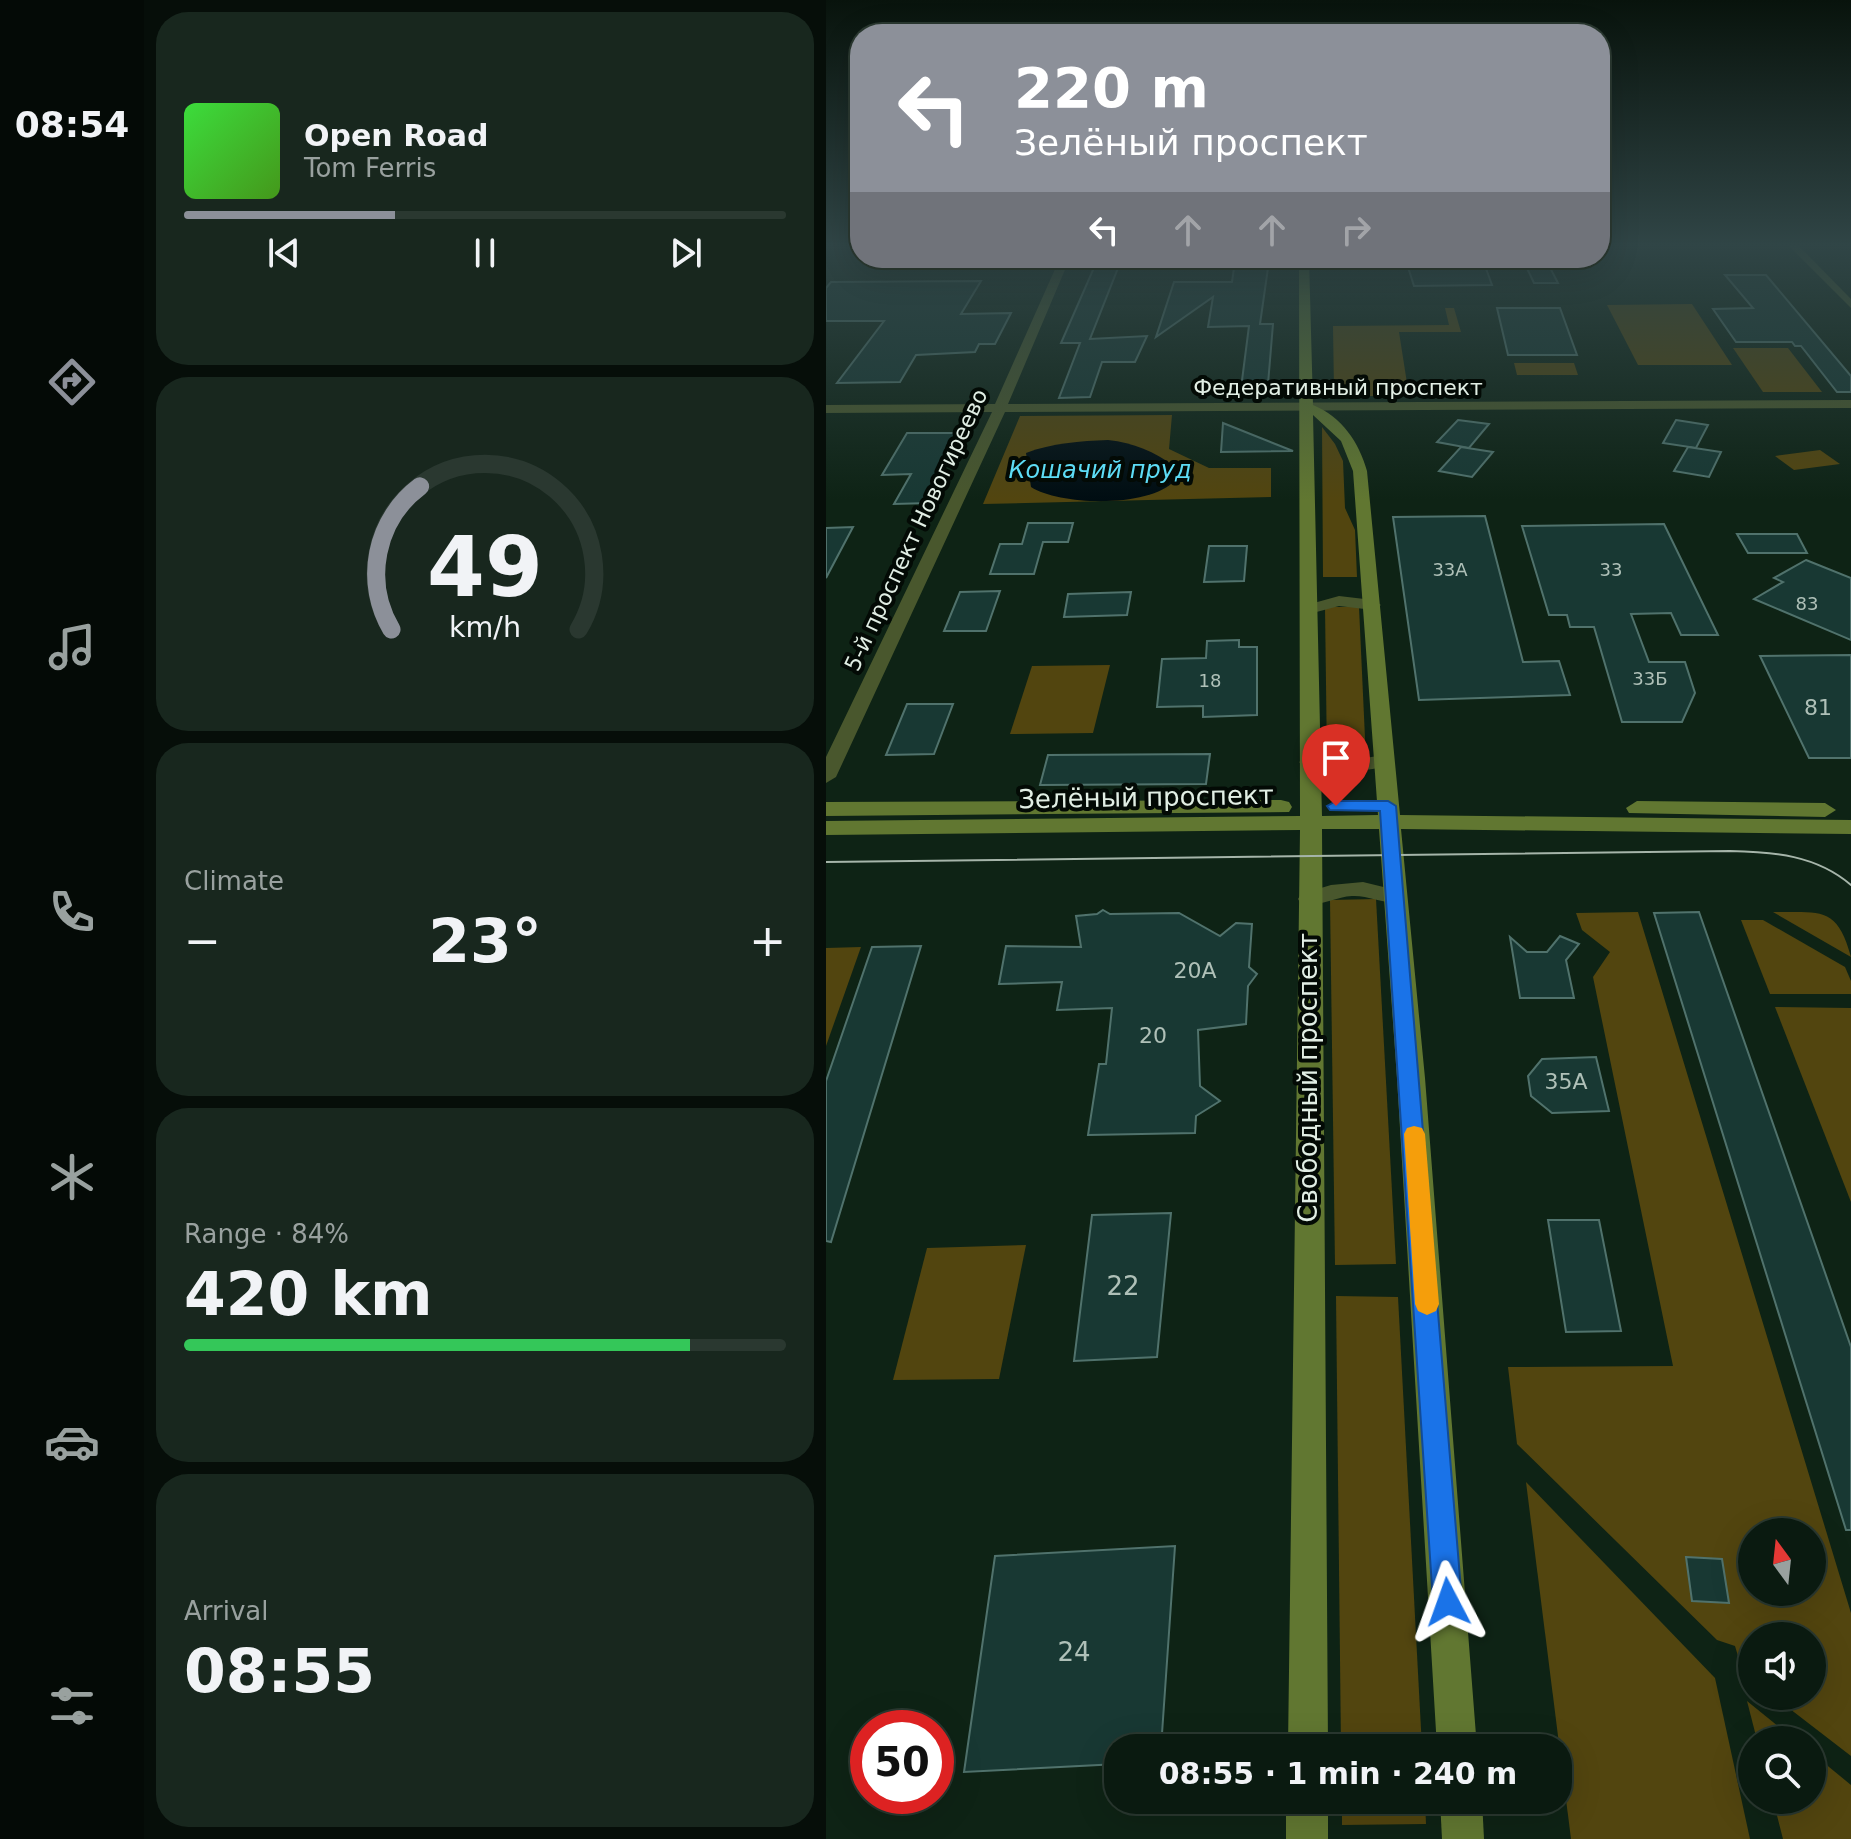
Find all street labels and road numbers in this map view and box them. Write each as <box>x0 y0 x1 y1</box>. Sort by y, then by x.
street label: Федеративный проспект <box>1193 375 1483 400</box>
street label: 5-й проспект Новогиреево <box>840 385 992 675</box>
street label: Зелёный проспект <box>1018 780 1274 814</box>
street label: Свободный проспект <box>1293 933 1323 1223</box>

